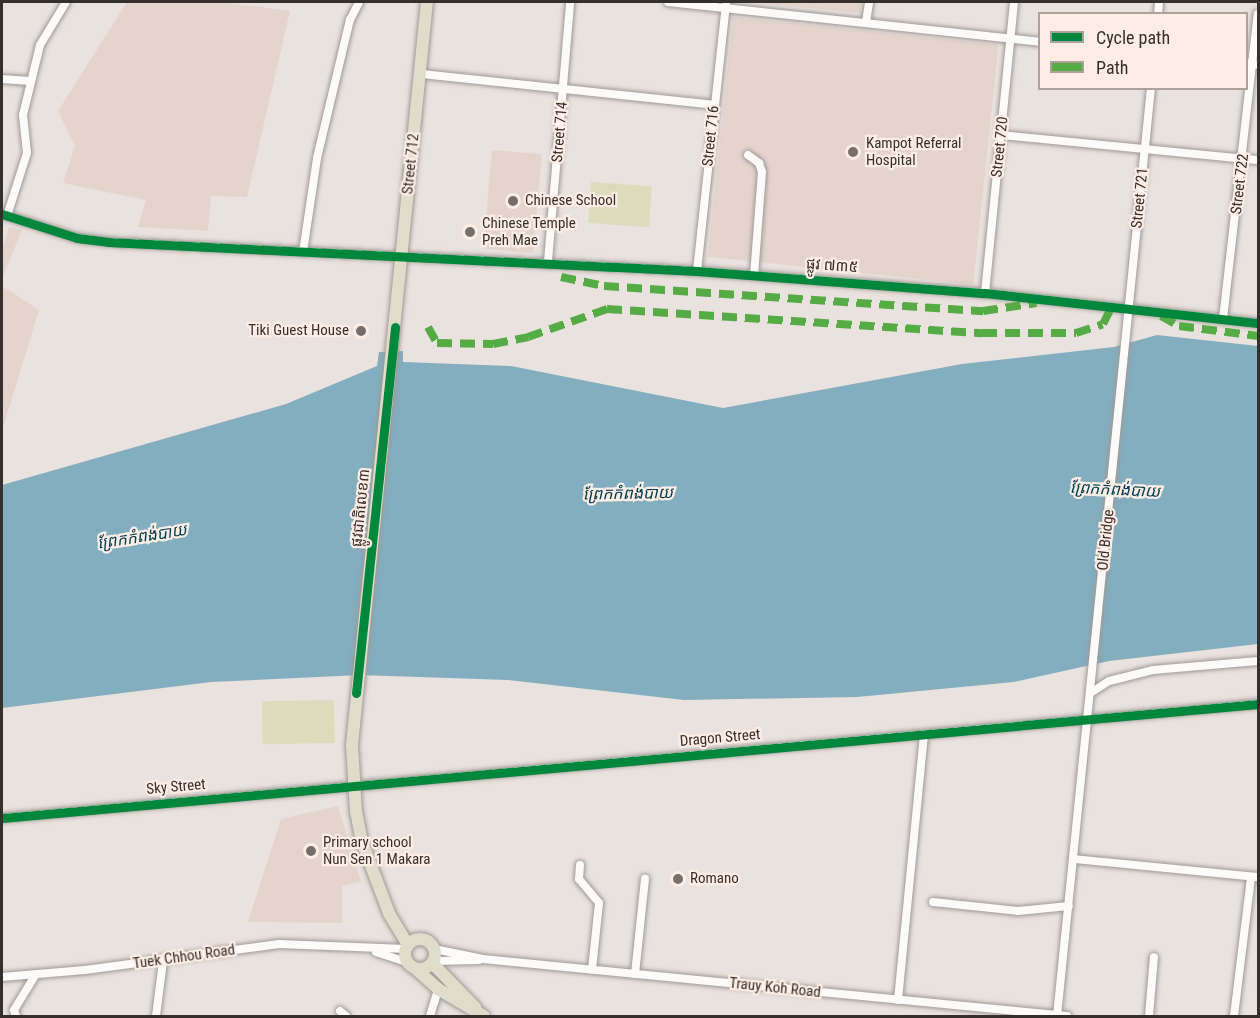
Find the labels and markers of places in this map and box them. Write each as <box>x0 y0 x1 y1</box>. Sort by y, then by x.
place label: Kampot Referral Hospital <box>866 134 962 169</box>
marker: Kampot Referral Hospital <box>844 143 862 161</box>
place label: Chinese School <box>525 192 616 210</box>
marker: Chinese School <box>506 194 520 208</box>
place label: Chinese Temple Preh Mae <box>482 214 576 249</box>
marker: Chinese Temple Preh Mae <box>463 225 477 239</box>
place label: Tiki Guest House <box>248 322 349 340</box>
marker: Tiki Guest House <box>354 324 368 338</box>
place label: Primary school Nun Sen 1 Makara <box>323 833 431 868</box>
marker: Primary school Nun Sen 1 Makara <box>304 844 318 858</box>
place label: Romano <box>690 870 739 888</box>
marker: Romano <box>671 872 685 886</box>

